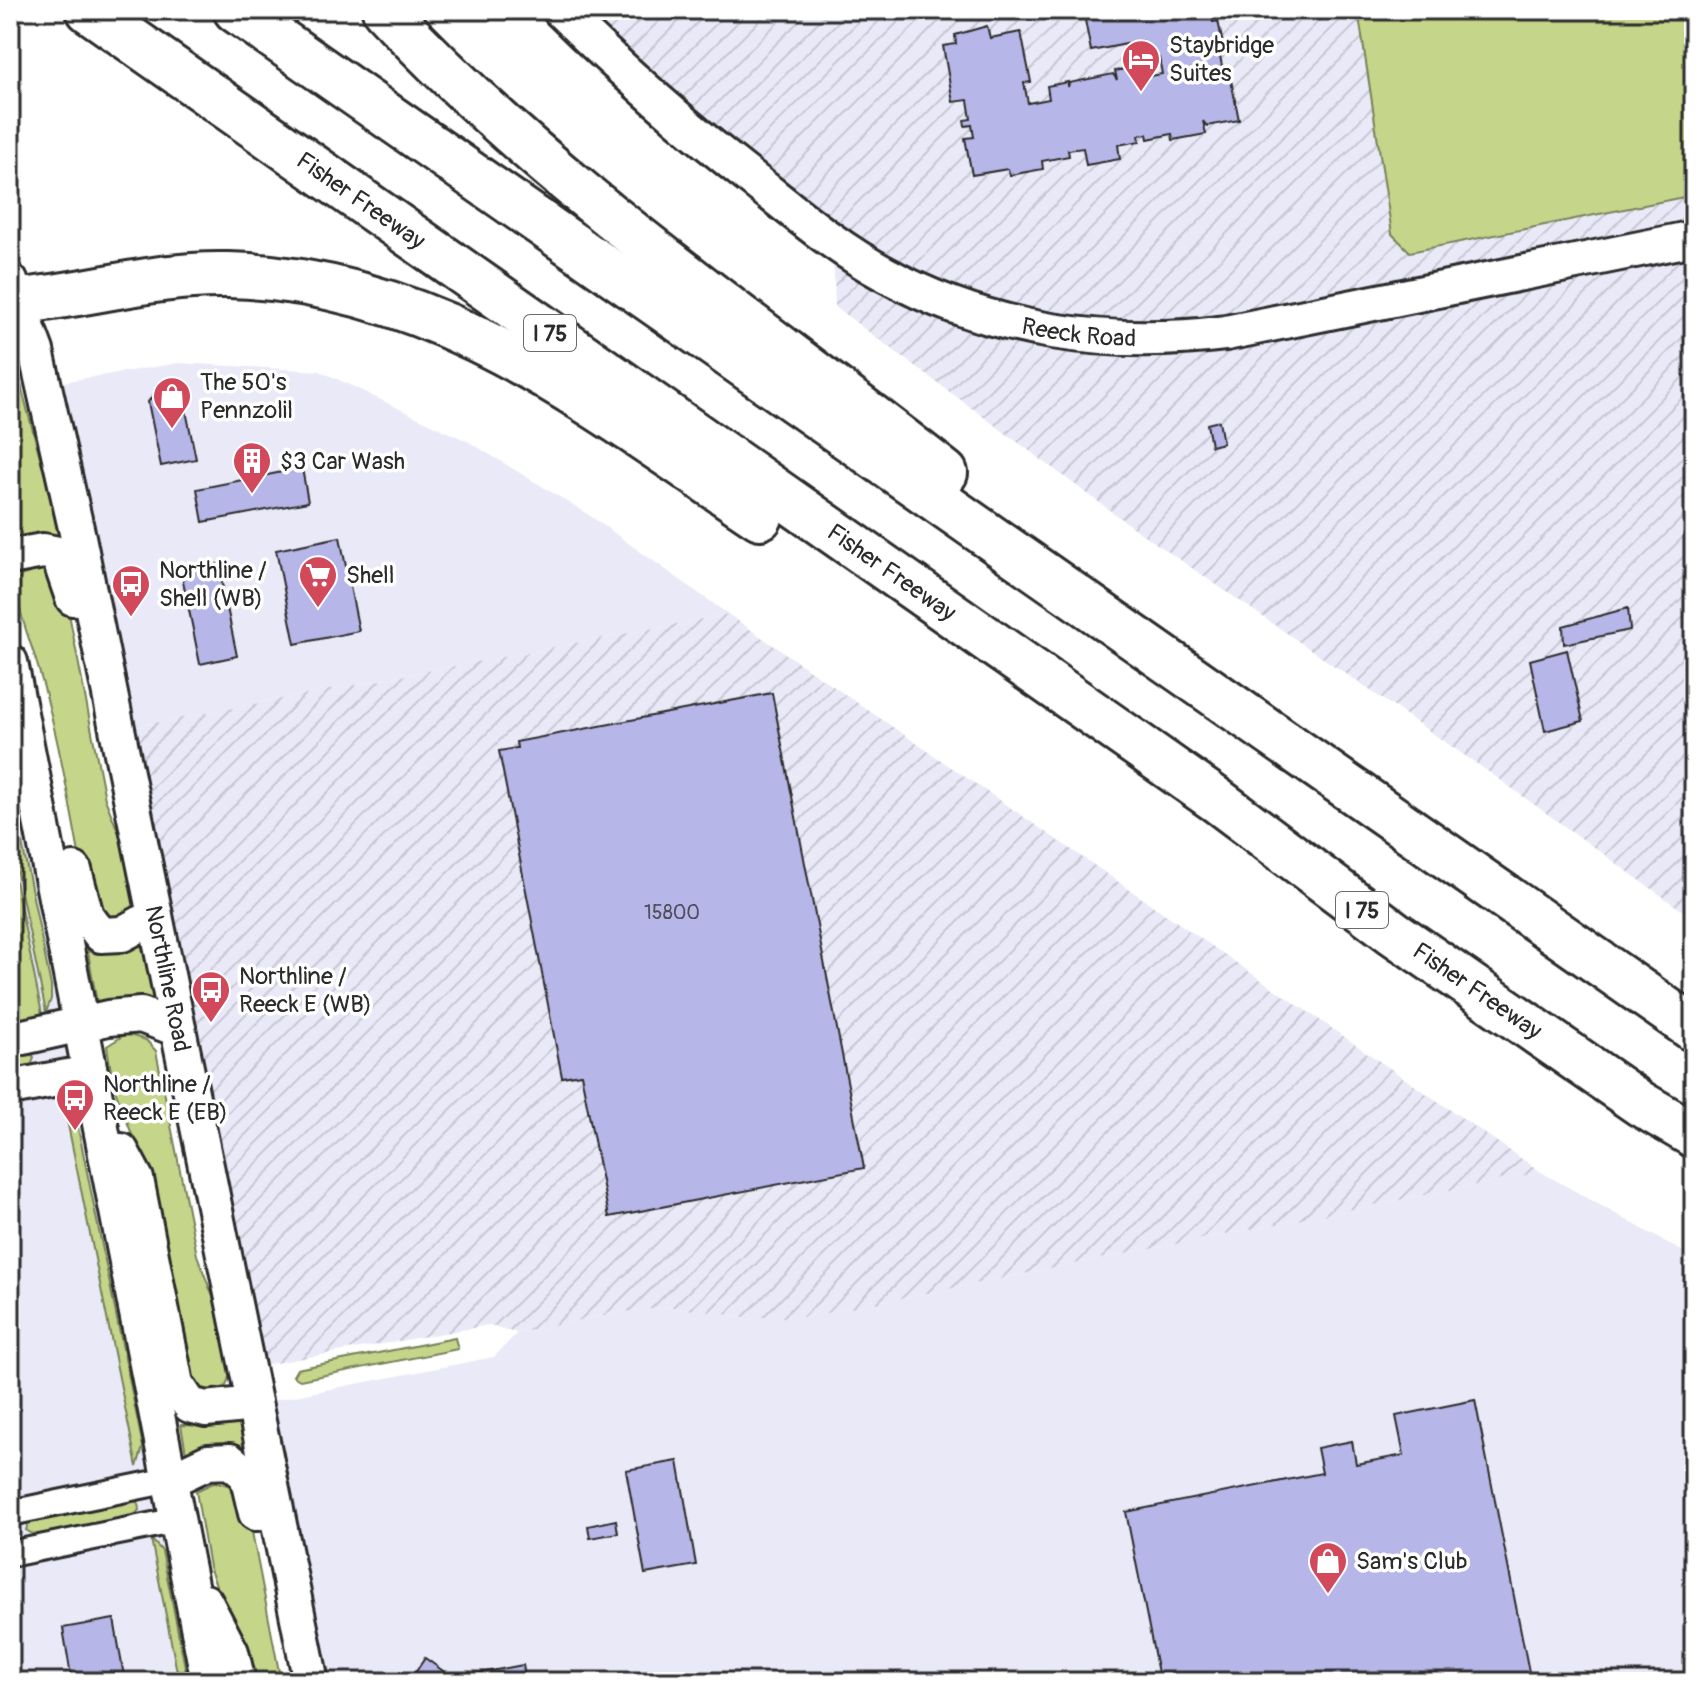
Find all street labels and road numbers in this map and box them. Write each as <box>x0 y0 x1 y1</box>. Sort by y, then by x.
street label: Fisher Freeway <box>291 146 430 256</box>
street label: Reeck Road <box>1019 312 1136 353</box>
road number: I 75 <box>524 315 576 351</box>
street label: Fisher Freeway <box>821 518 961 628</box>
road number: I 75 <box>1336 892 1388 928</box>
street label: Northline Road <box>138 903 196 1054</box>
street label: Fisher Freeway <box>1407 936 1547 1046</box>

